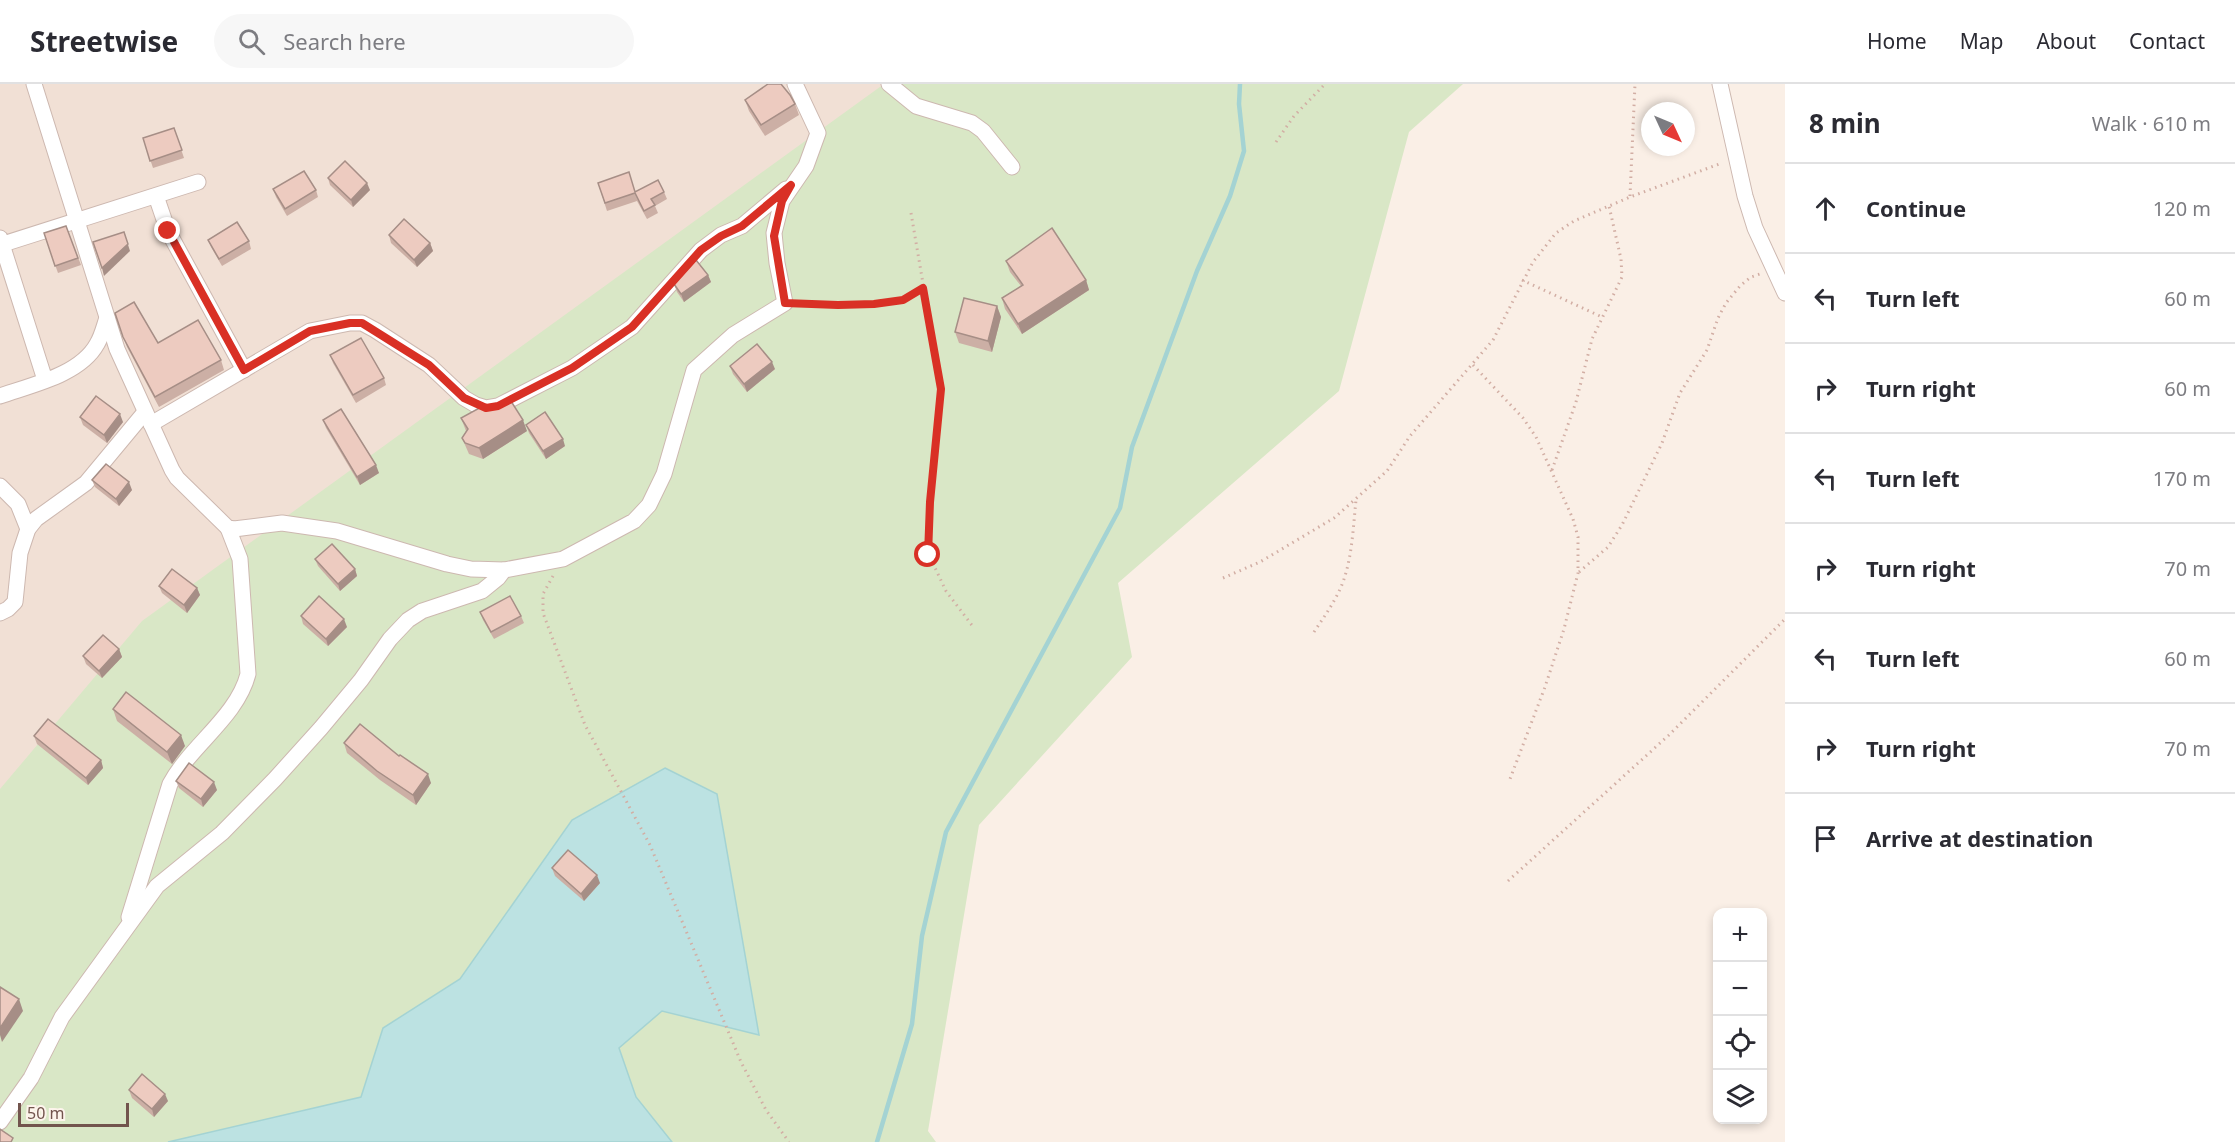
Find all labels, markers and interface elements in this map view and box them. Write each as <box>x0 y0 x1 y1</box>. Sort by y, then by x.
search box <box>214 14 634 68</box>
text: Streetwise <box>30 22 178 60</box>
icon: search <box>235 25 268 58</box>
text: Search here <box>283 26 406 56</box>
text: Home <box>1867 27 1927 55</box>
text: Map <box>1960 27 2003 55</box>
text: About <box>2036 27 2096 55</box>
text: Contact <box>2129 27 2205 55</box>
north arrow <box>1641 102 1695 156</box>
text: 8 min <box>1809 105 1881 141</box>
text: Walk · 610 m <box>2092 110 2211 137</box>
icon: ahead <box>1809 192 1842 225</box>
text: Continue <box>1866 193 1966 223</box>
text: 120 m <box>2153 195 2211 222</box>
route end <box>154 217 180 243</box>
icon: left <box>1809 282 1842 315</box>
text: Turn left <box>1866 283 1960 313</box>
text: 60 m <box>2164 285 2211 312</box>
icon: right <box>1809 372 1842 405</box>
text: Turn right <box>1866 373 1976 403</box>
text: 60 m <box>2164 375 2211 402</box>
icon: left <box>1809 462 1842 495</box>
text: Turn left <box>1866 463 1960 493</box>
text: 170 m <box>2153 465 2211 492</box>
route start <box>914 541 940 567</box>
icon: right <box>1809 552 1842 585</box>
text: Turn right <box>1866 553 1976 583</box>
text: 70 m <box>2164 555 2211 582</box>
icon: left <box>1809 642 1842 675</box>
text: Turn left <box>1866 643 1960 673</box>
text: 60 m <box>2164 645 2211 672</box>
icon: right <box>1809 732 1842 765</box>
text: Turn right <box>1866 733 1976 763</box>
text: 70 m <box>2164 735 2211 762</box>
icon: arrive <box>1809 822 1842 855</box>
text: Arrive at destination <box>1866 823 2093 853</box>
map controls <box>1713 908 1767 1124</box>
button: + <box>1713 908 1767 962</box>
button: − <box>1713 962 1767 1016</box>
button: locate <box>1713 1016 1767 1070</box>
button: layers <box>1713 1070 1767 1124</box>
scale bar <box>18 1100 129 1128</box>
text: 50 m <box>27 1102 64 1124</box>

